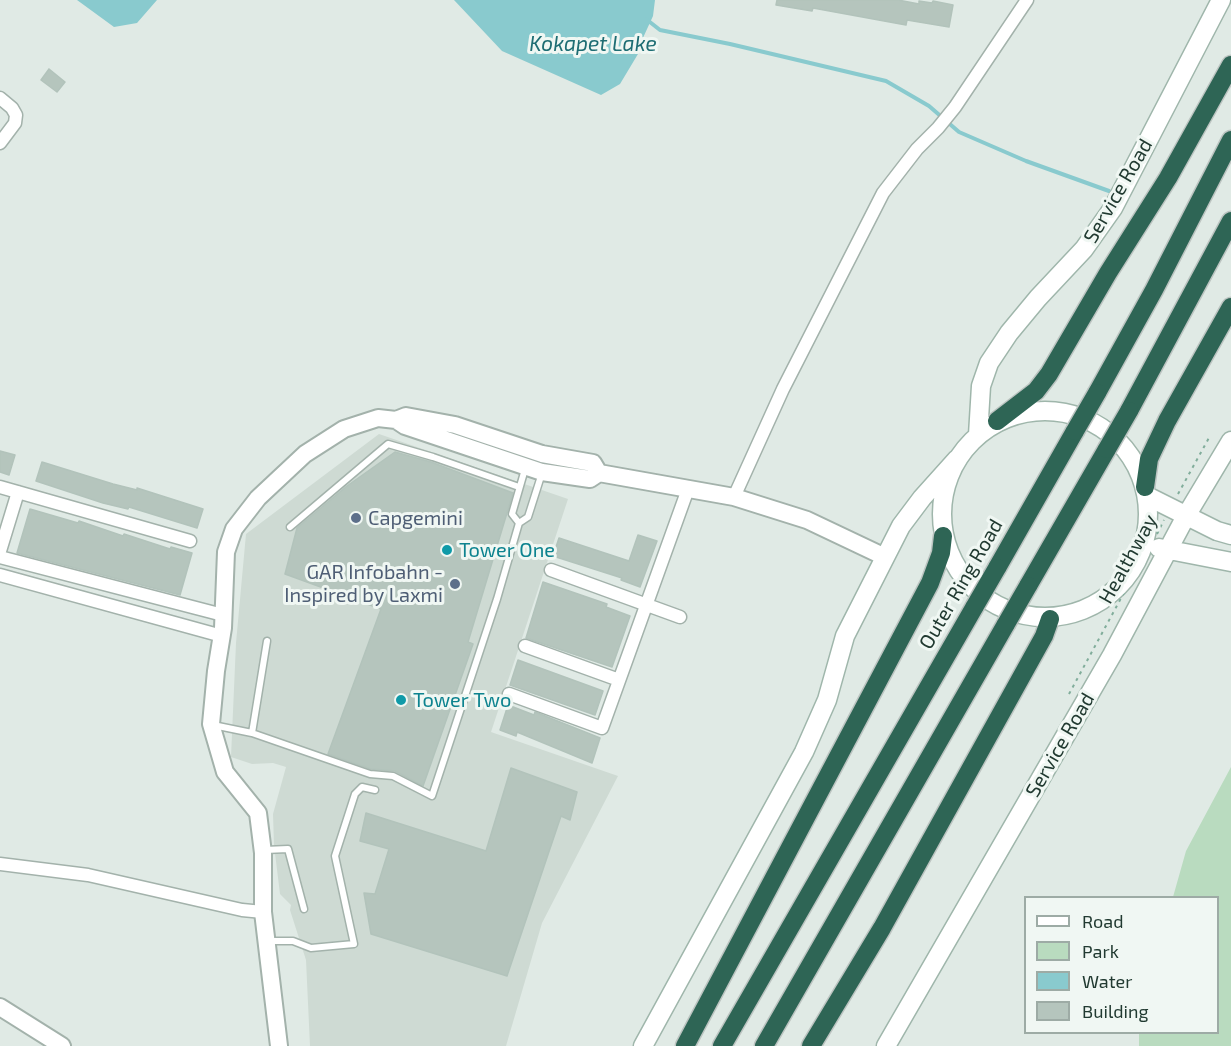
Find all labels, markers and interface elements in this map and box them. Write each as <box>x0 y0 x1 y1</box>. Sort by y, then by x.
water label: Kokapet Lake <box>529 31 657 57</box>
street label: Service Road <box>1079 135 1157 247</box>
place label: Capgemini <box>368 506 463 530</box>
street label: Healthway <box>1094 510 1162 608</box>
marker: Capgemini <box>349 511 363 525</box>
street label: Outer Ring Road <box>914 515 1008 653</box>
place label: Tower One <box>459 538 555 562</box>
marker: Tower One <box>440 543 454 557</box>
place label: GAR Infobahn - Inspired by Laxmi <box>284 560 443 607</box>
marker: GAR Infobahn - Inspired by Laxmi <box>448 577 462 591</box>
place label: Tower Two <box>413 688 511 712</box>
street label: Service Road <box>1021 689 1099 801</box>
marker: Tower Two <box>394 693 408 707</box>
legend <box>1024 896 1219 1034</box>
text: Road <box>1082 910 1123 932</box>
text: Park <box>1082 940 1119 962</box>
text: Water <box>1082 970 1132 992</box>
text: Building <box>1082 1000 1149 1022</box>

